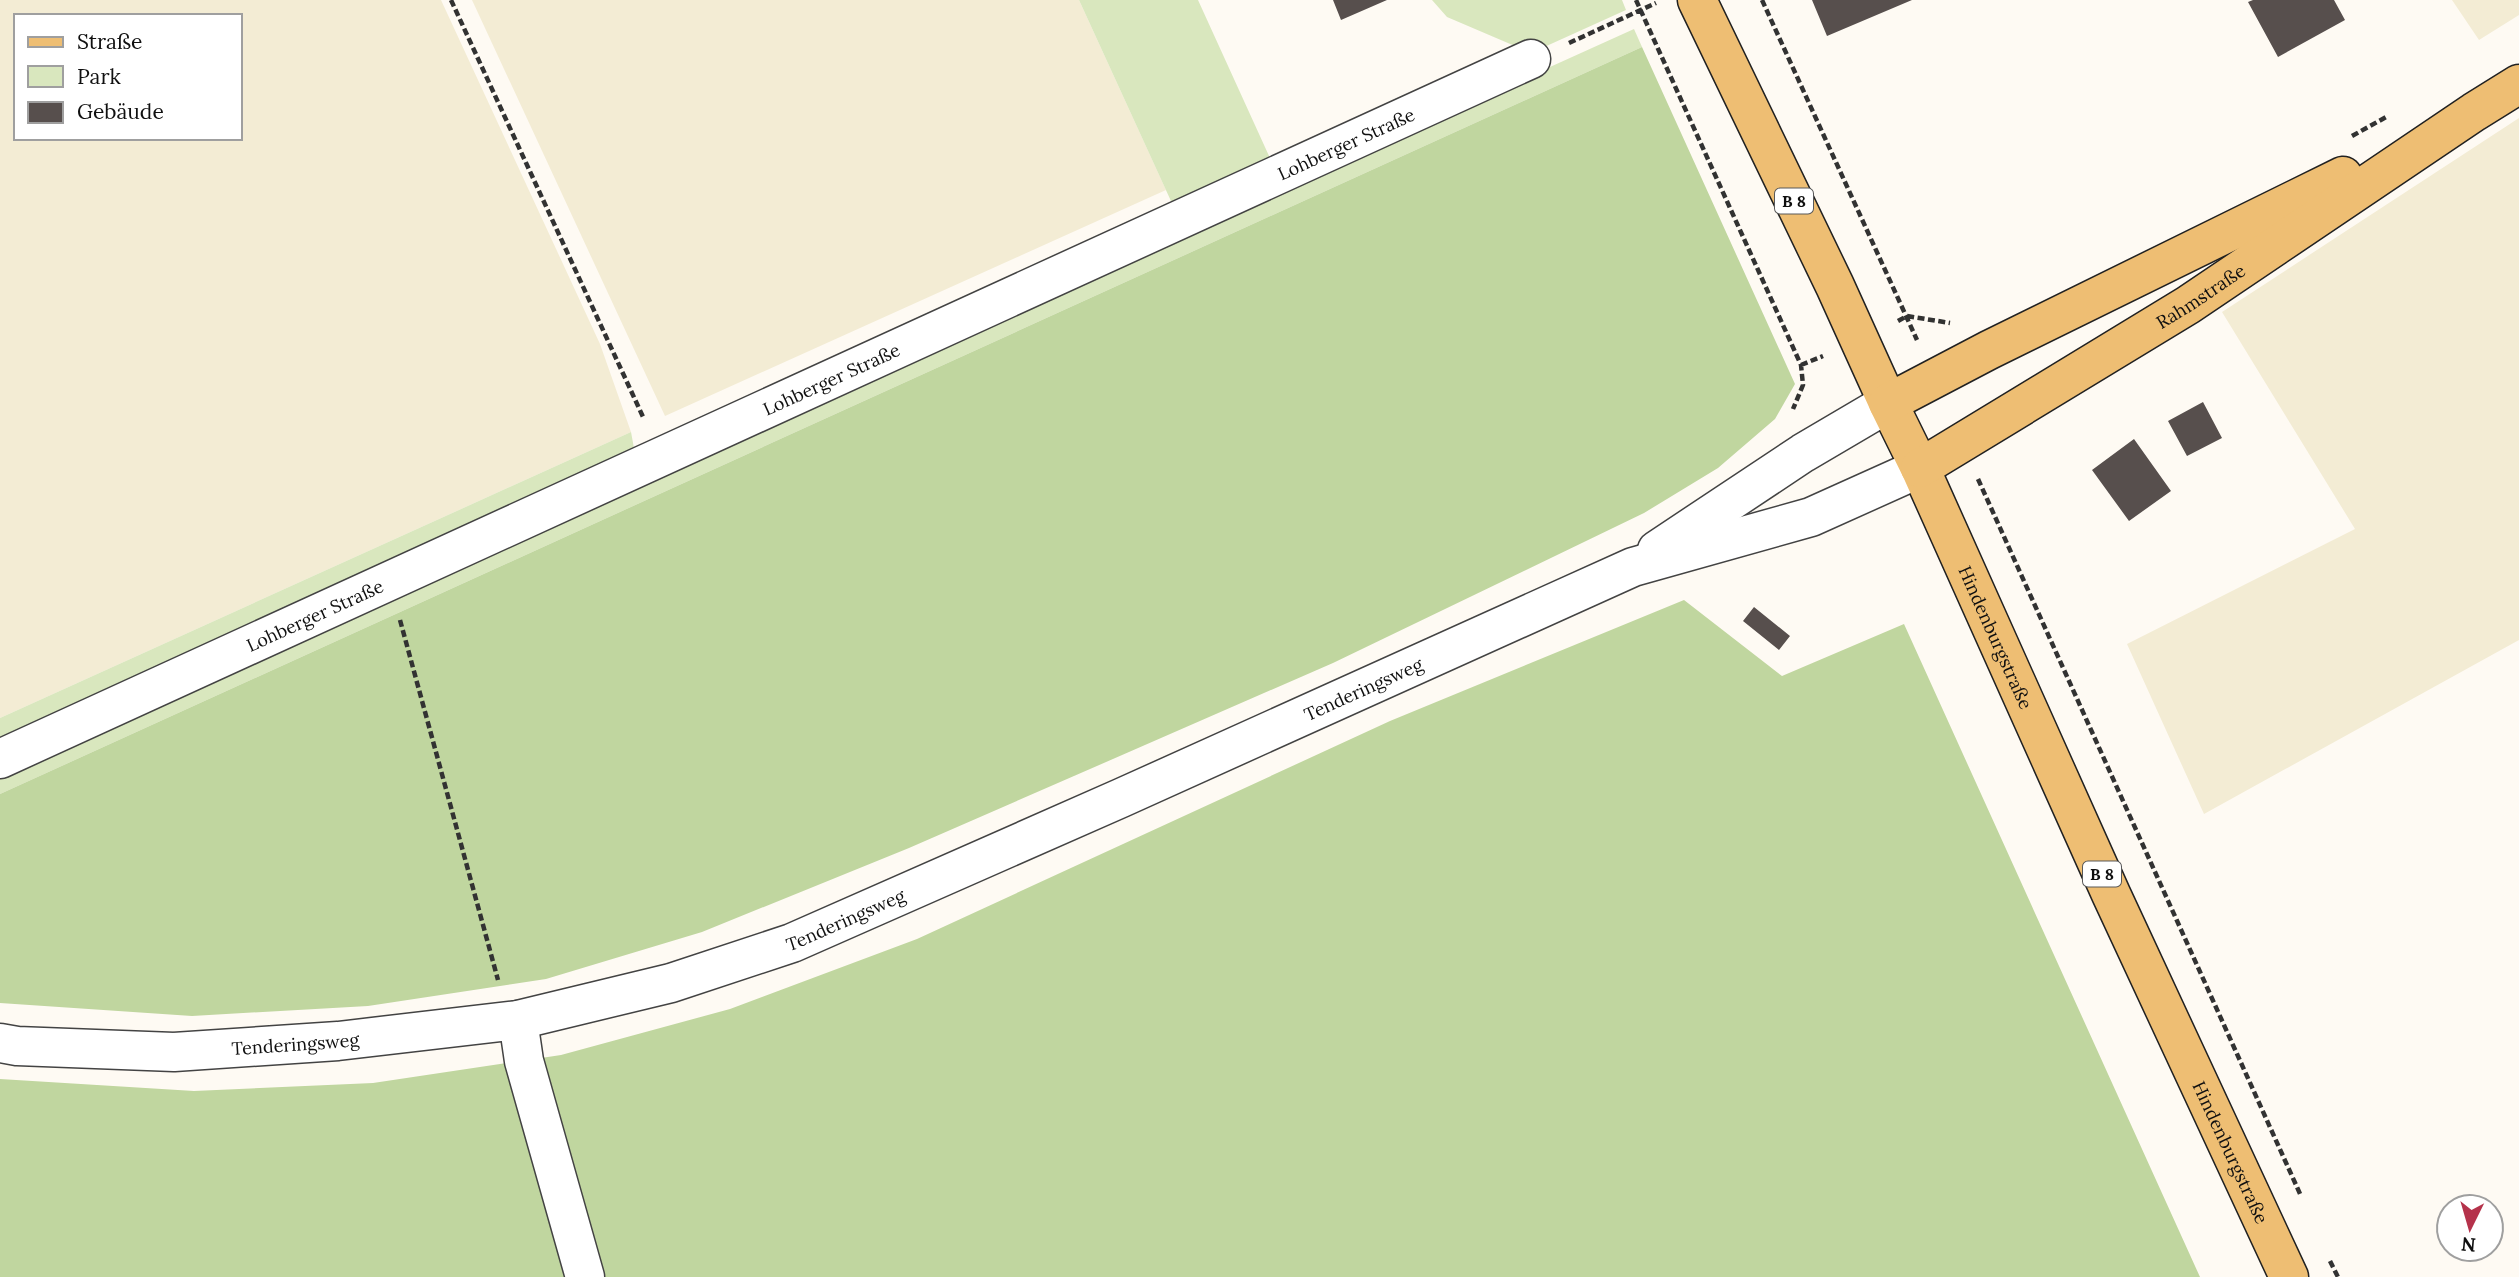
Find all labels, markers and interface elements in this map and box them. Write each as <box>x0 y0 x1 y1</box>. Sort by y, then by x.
legend <box>14 14 242 140</box>
text: Straße <box>77 28 142 55</box>
text: Park <box>77 63 121 90</box>
text: Gebäude <box>77 98 164 125</box>
street label: Lohberger Straße <box>1274 102 1418 185</box>
road number: B 8 <box>1775 188 1813 214</box>
street label: Rahmstraße <box>2152 258 2250 333</box>
street label: Lohberger Straße <box>759 338 904 420</box>
street label: Hindenburgstraße <box>1954 562 2038 713</box>
street label: Lohberger Straße <box>243 574 387 656</box>
street label: Tenderingsweg <box>1300 652 1427 726</box>
road number: B 8 <box>2083 862 2121 887</box>
street label: Tenderingsweg <box>783 883 909 956</box>
street label: Tenderingsweg <box>231 1027 361 1060</box>
street label: Hindenburgstraße <box>2188 1077 2274 1227</box>
north arrow <box>2435 1193 2505 1263</box>
text: N <box>2460 1232 2477 1258</box>

